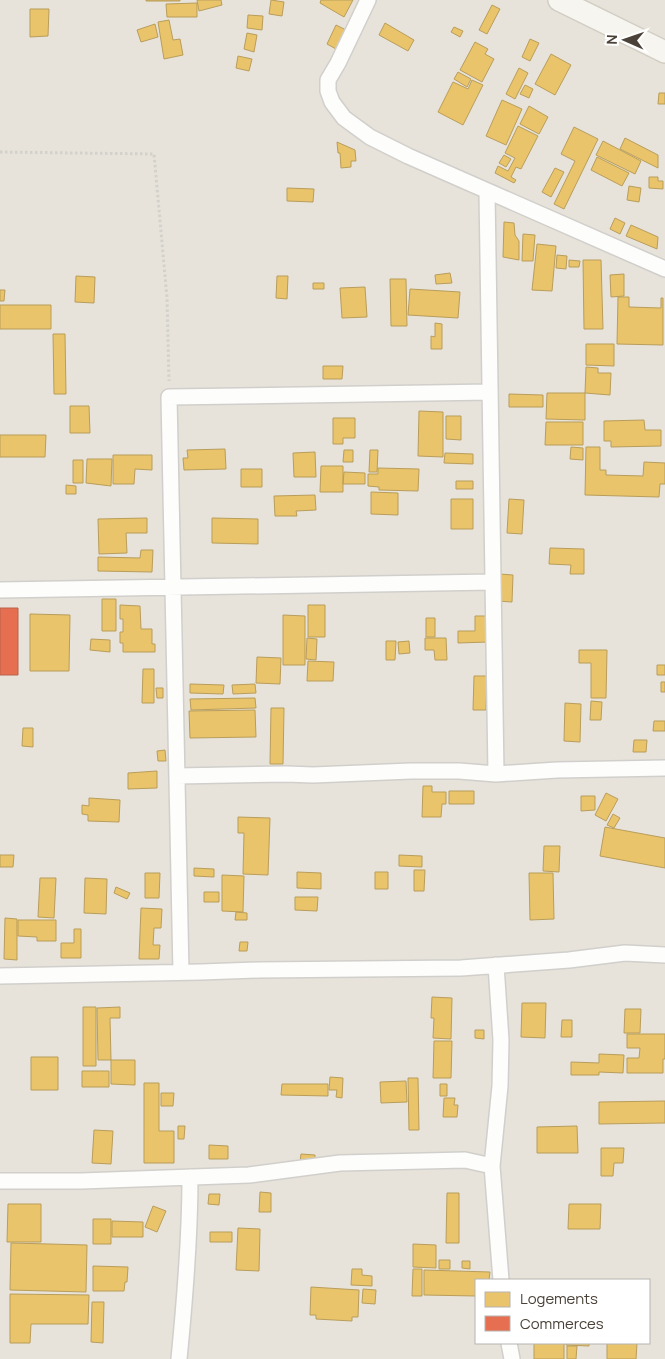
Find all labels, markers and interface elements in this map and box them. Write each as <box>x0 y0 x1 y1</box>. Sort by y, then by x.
north arrow <box>600 15 650 65</box>
text: N <box>602 34 621 45</box>
legend <box>475 1279 650 1344</box>
text: Logements <box>520 1288 598 1309</box>
text: Commerces <box>520 1313 604 1334</box>

